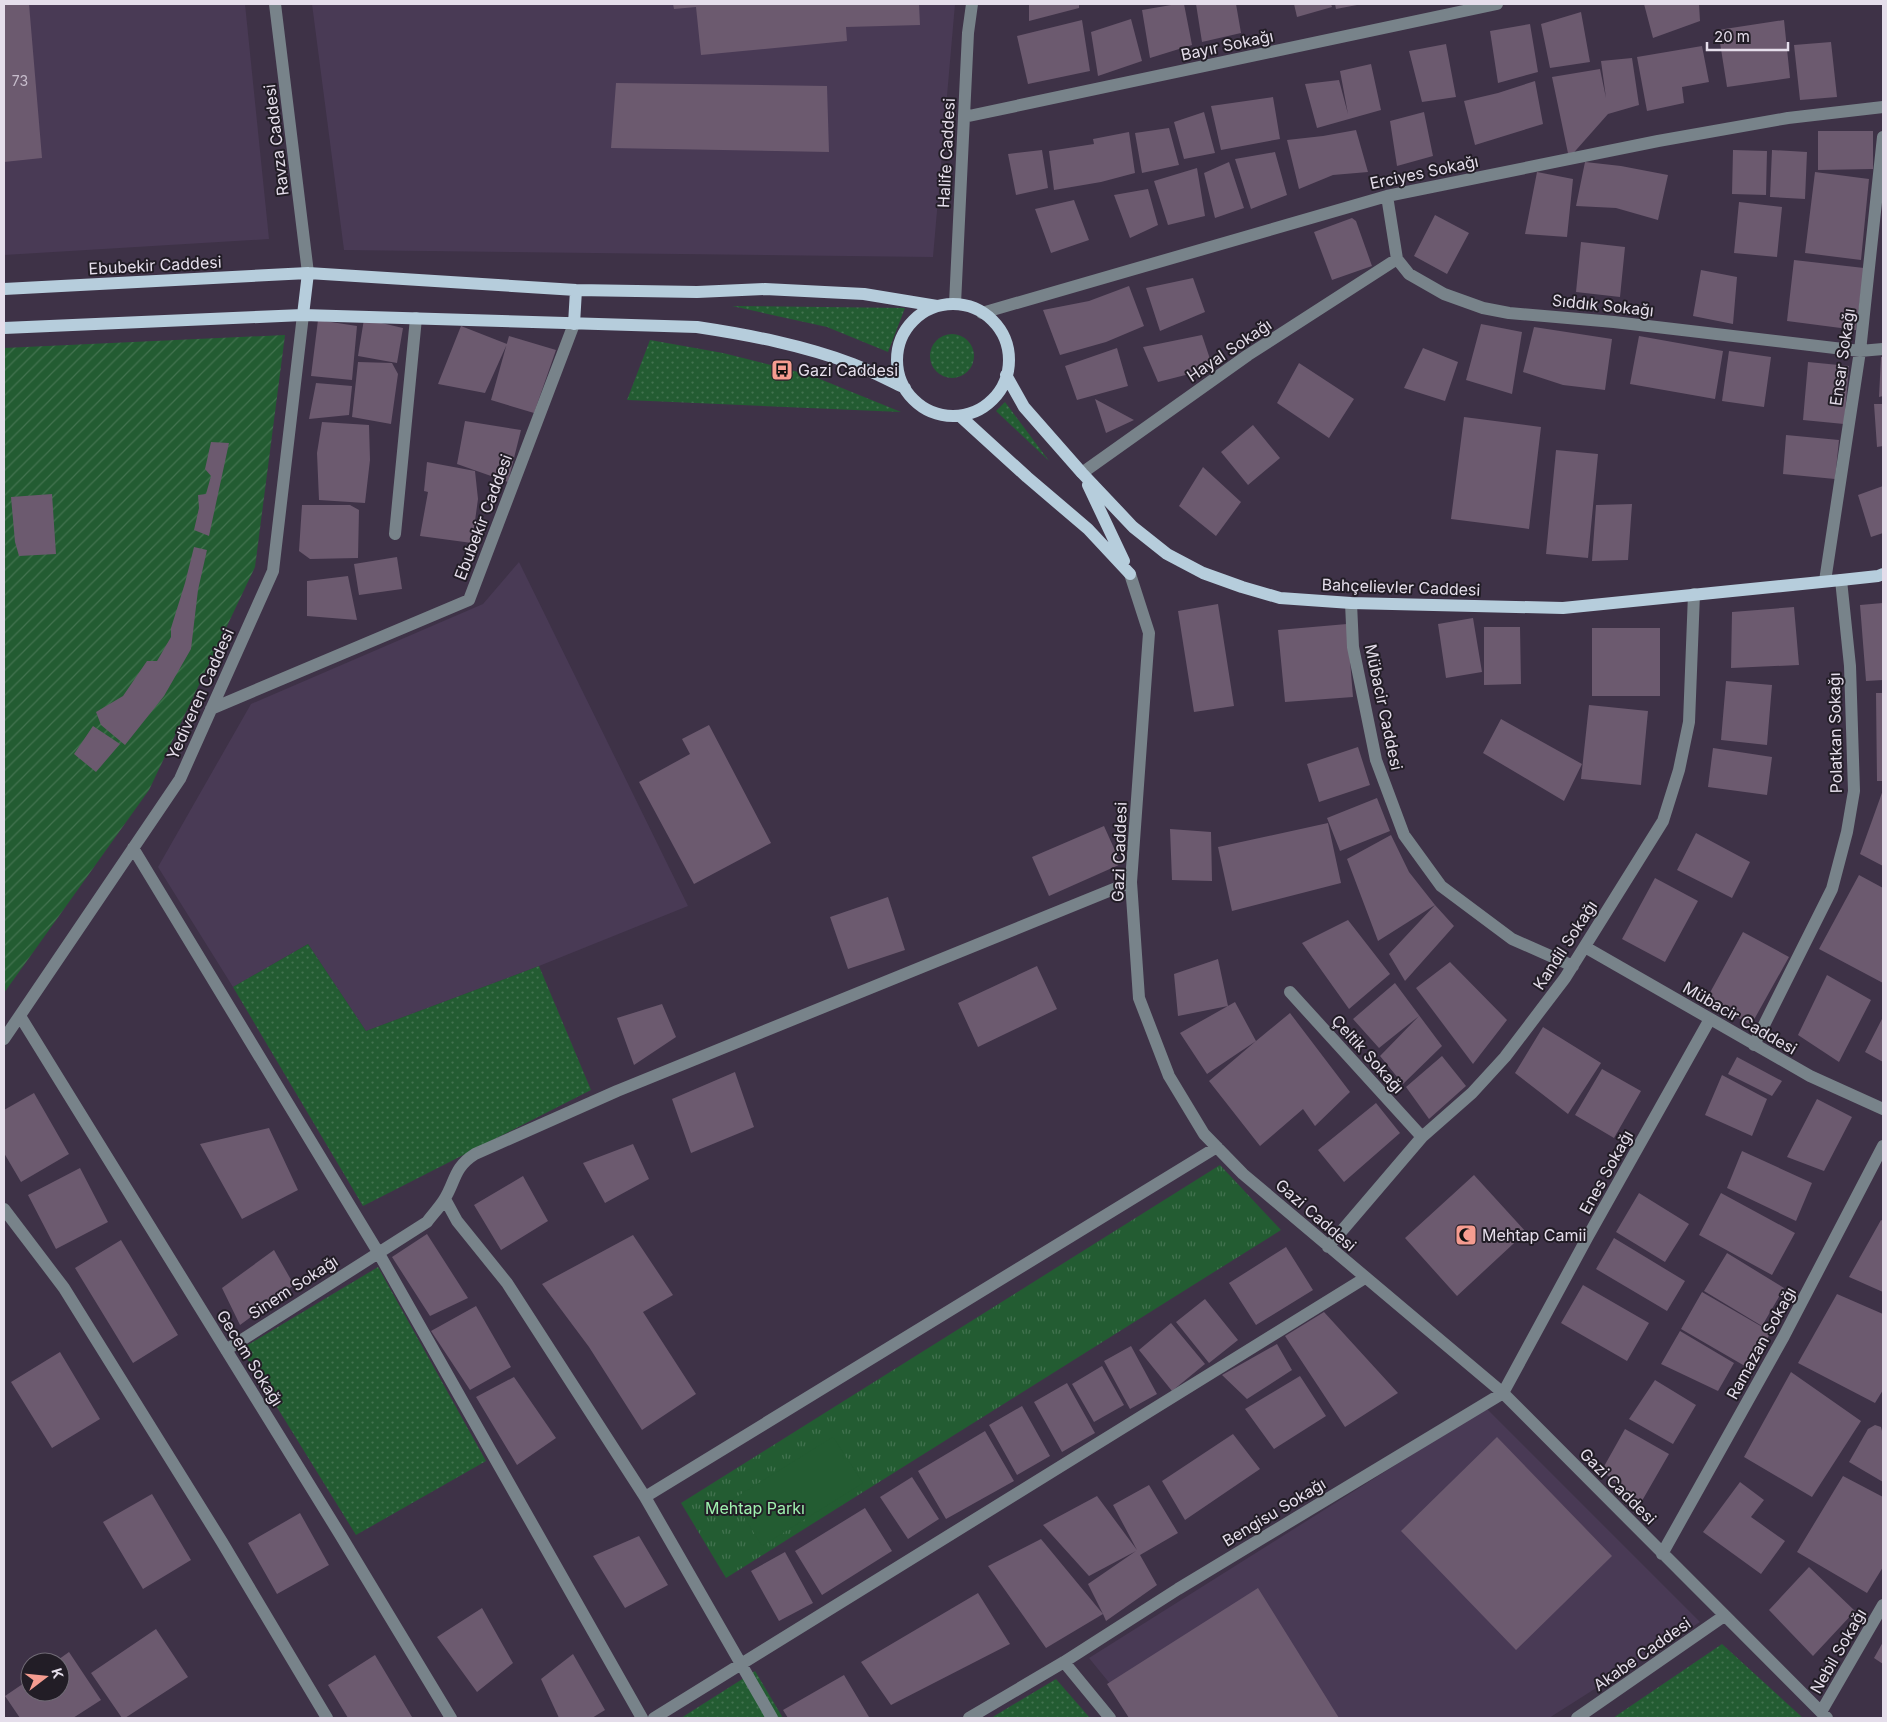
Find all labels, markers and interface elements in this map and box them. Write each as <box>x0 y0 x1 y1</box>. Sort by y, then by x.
scale bar <box>1707 20 1788 52</box>
street label: Bayır Sokağı <box>1179 25 1275 65</box>
text: 20 m <box>1714 27 1750 46</box>
house number: 73 <box>12 72 28 89</box>
street label: Ravza Caddesi <box>259 83 293 197</box>
street label: Halife Caddesi <box>933 98 959 208</box>
street label: Erciyes Sokağı <box>1368 151 1480 193</box>
street label: Ebubekir Caddesi <box>88 252 222 278</box>
street label: Sıddık Sokağı <box>1551 290 1655 320</box>
street label: Ensar Sokağı <box>1825 307 1859 407</box>
street label: Hayal Sokağı <box>1183 314 1275 386</box>
bus stop icon: Gazi Caddesi <box>770 358 794 382</box>
place label: Gazi Caddesi <box>798 360 898 380</box>
street label: Ebubekir Caddesi <box>450 451 516 583</box>
street label: Bahçelievler Caddesi <box>1321 574 1481 600</box>
street label: Yediveren Caddesi <box>162 625 238 763</box>
street label: Mübacir Caddesi <box>1361 642 1407 772</box>
street label: Polatkan Sokağı <box>1824 672 1846 794</box>
street label: Gazi Caddesi <box>1107 802 1131 902</box>
street label: Kandil Sokağı <box>1529 897 1601 993</box>
street label: Mübacir Caddesi <box>1679 977 1801 1059</box>
street label: Çeltik Sokağı <box>1328 1011 1408 1097</box>
street label: Enes Sokağı <box>1575 1127 1637 1217</box>
street label: Gazi Caddesi <box>1272 1175 1360 1255</box>
mosque icon: Mehtap Camii <box>1454 1223 1478 1247</box>
place label: Mehtap Camii <box>1482 1225 1586 1245</box>
street label: Sinem Sokağı <box>244 1251 342 1323</box>
street label: Ramazan Sokağı <box>1722 1283 1800 1403</box>
street label: Gecem Sokağı <box>212 1306 288 1410</box>
street label: Gazi Caddesi <box>1576 1444 1660 1528</box>
street label: Bengisu Sokağı <box>1219 1473 1329 1551</box>
park label: Mehtap Parkı <box>705 1498 805 1518</box>
street label: Nebil Sokağı <box>1806 1605 1870 1697</box>
street label: Akabe Caddesi <box>1589 1613 1695 1695</box>
north arrow <box>20 1652 70 1702</box>
text: K <box>48 1666 68 1680</box>

